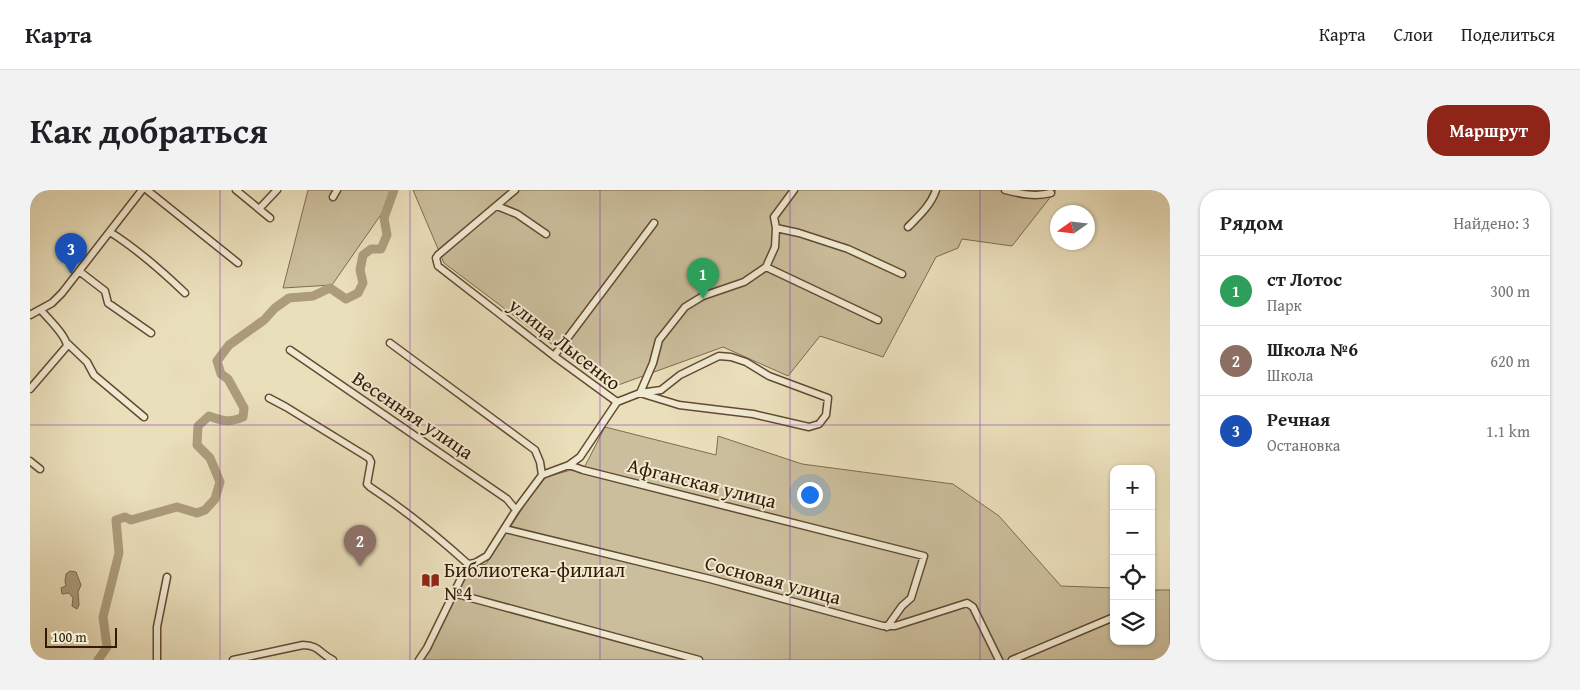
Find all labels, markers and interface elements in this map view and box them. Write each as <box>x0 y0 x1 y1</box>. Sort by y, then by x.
text: Карта <box>25 17 92 52</box>
text: Карта <box>1319 21 1366 48</box>
text: Слои <box>1394 21 1433 48</box>
text: Поделиться <box>1461 21 1555 48</box>
text: Как добраться <box>30 105 268 156</box>
button: Маршрут <box>1427 105 1550 156</box>
north arrow <box>1050 205 1095 250</box>
text: Рядом <box>1220 207 1283 238</box>
text: Найдено: 3 <box>1453 211 1530 235</box>
pin: 3 <box>55 233 87 274</box>
pin: 1 <box>687 258 719 299</box>
text: ст Лотос <box>1267 265 1342 293</box>
text: 1 <box>1232 279 1240 303</box>
text: 300 m <box>1490 279 1530 303</box>
street label: улица Лысенко <box>502 290 628 397</box>
text: Парк <box>1267 293 1302 317</box>
text: Школа №6 <box>1267 335 1358 363</box>
text: 2 <box>1232 349 1240 373</box>
text: 620 m <box>1490 349 1530 373</box>
street label: Весенняя улица <box>347 363 480 466</box>
text: Школа <box>1267 363 1313 387</box>
text: Речная <box>1267 405 1330 433</box>
text: 3 <box>1232 419 1240 443</box>
text: 1.1 km <box>1486 419 1530 443</box>
text: Остановка <box>1267 433 1340 457</box>
street label: Афганская улица <box>625 450 780 515</box>
map controls <box>1110 465 1155 645</box>
button: + <box>1110 465 1155 510</box>
your location <box>797 482 823 508</box>
button: − <box>1110 510 1155 555</box>
pin: 2 <box>344 525 376 566</box>
street label: Сосновая улица <box>702 547 845 612</box>
place label: Библиотека-филиал №4 <box>444 555 625 607</box>
button: locate <box>1110 555 1155 600</box>
library icon: Библиотека-филиал №4 <box>420 571 440 591</box>
button: layers <box>1110 600 1155 645</box>
scale bar <box>45 625 118 648</box>
text: 100 m <box>52 627 87 647</box>

